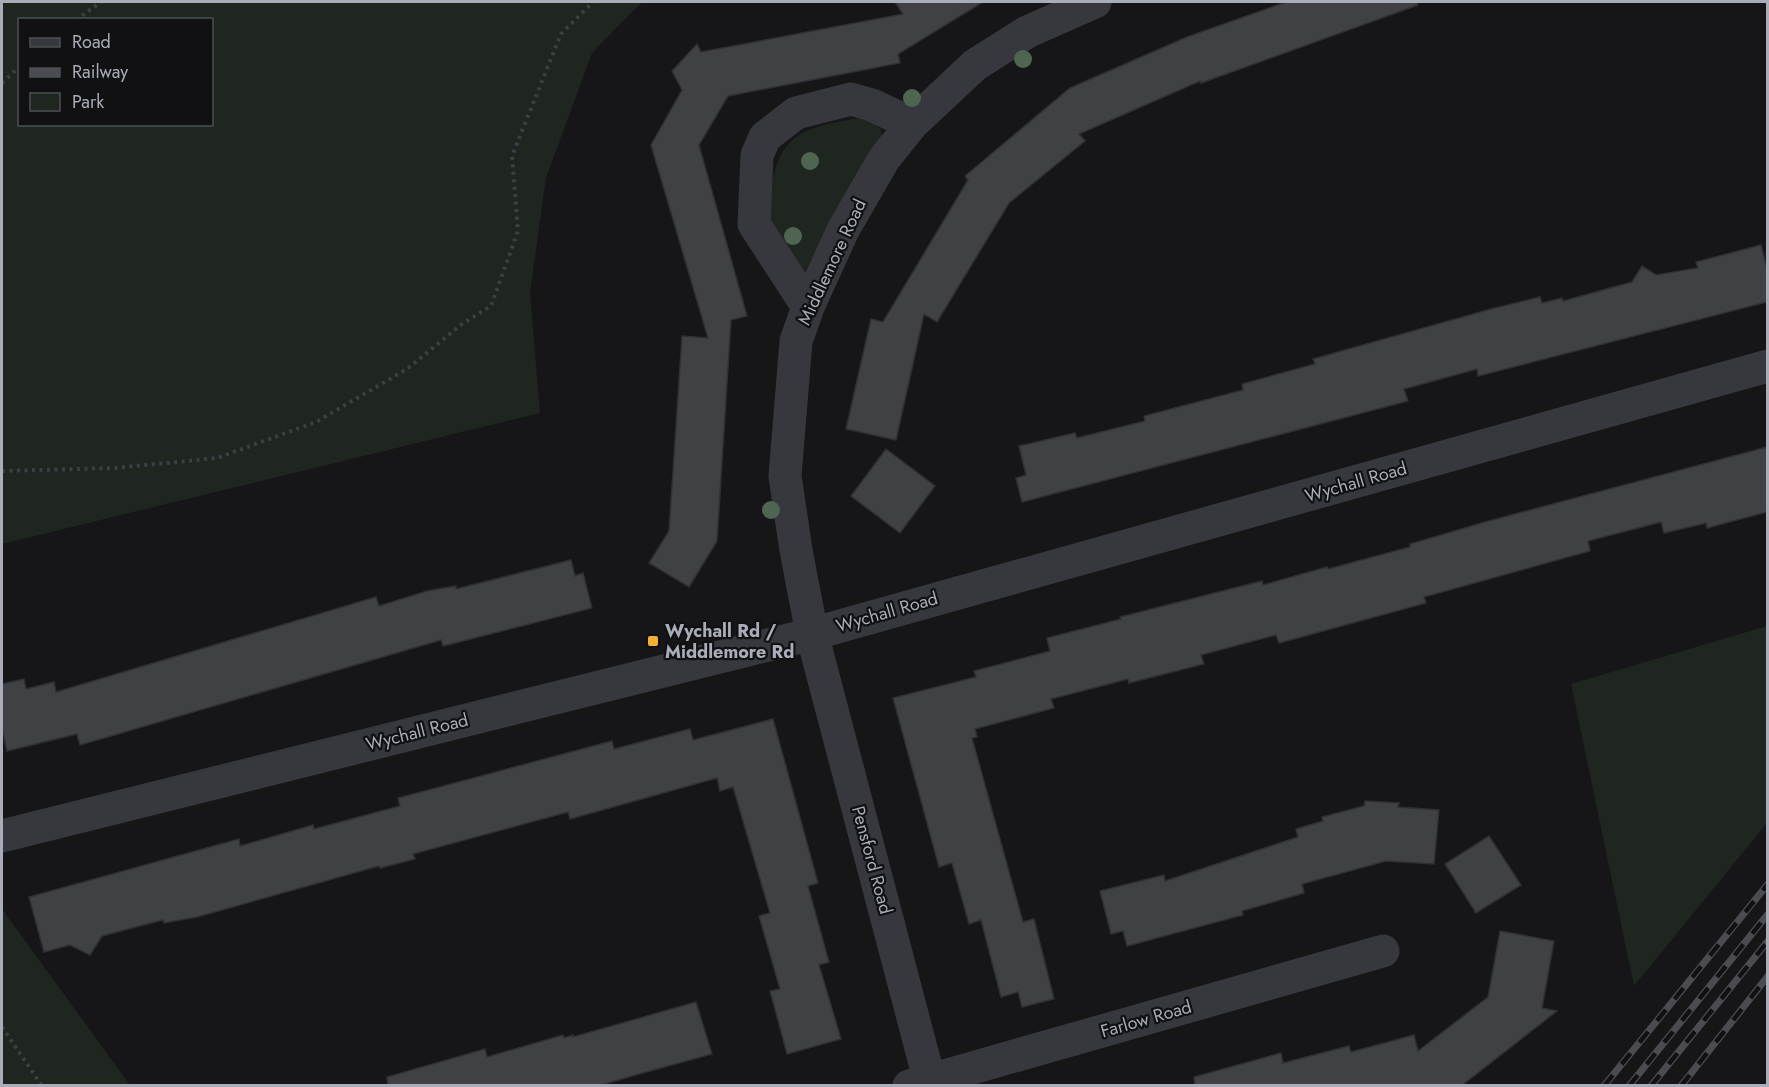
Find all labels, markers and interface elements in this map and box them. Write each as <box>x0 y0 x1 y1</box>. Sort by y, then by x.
legend <box>18 18 213 126</box>
text: Road <box>72 29 111 55</box>
text: Railway <box>72 59 128 85</box>
text: Park <box>72 89 104 115</box>
street label: Middlemore Road <box>791 195 873 329</box>
street label: Wychall Road <box>1302 455 1410 509</box>
street label: Wychall Road <box>833 585 941 639</box>
place label: Wychall Rd / Middlemore Rd <box>665 618 794 665</box>
marker: Wychall Rd / Middlemore Rd <box>646 634 660 648</box>
street label: Wychall Road <box>363 707 471 757</box>
street label: Pensford Road <box>845 803 899 917</box>
street label: Farlow Road <box>1097 994 1195 1044</box>

